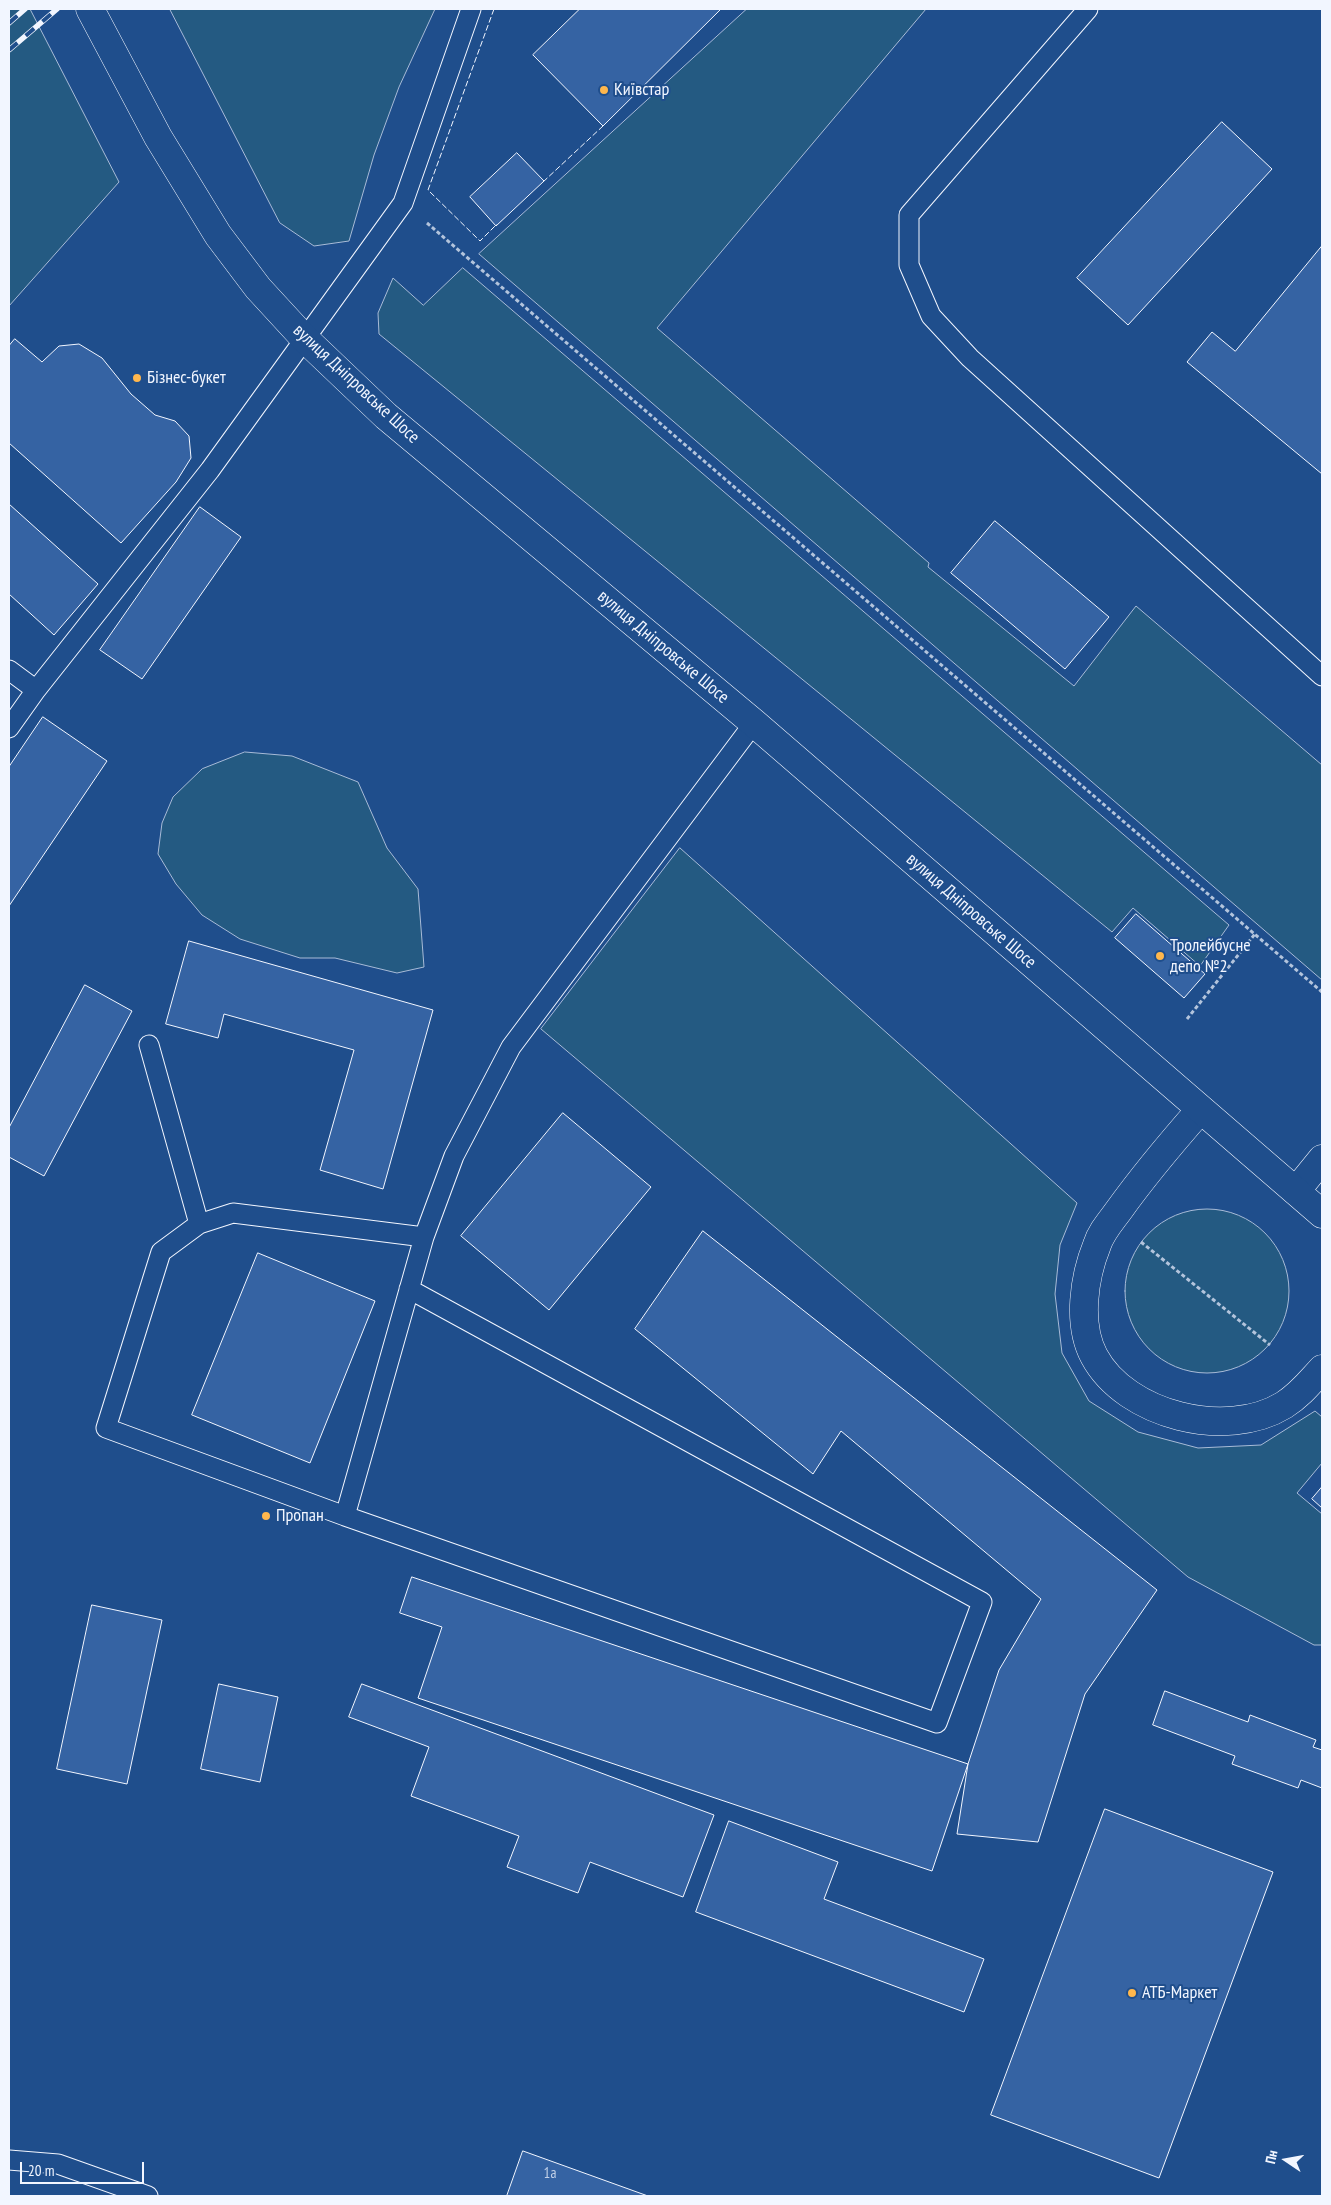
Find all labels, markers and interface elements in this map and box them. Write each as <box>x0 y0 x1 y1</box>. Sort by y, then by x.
place label: Київстар <box>614 79 669 101</box>
marker: Київстар <box>598 84 610 96</box>
street label: вулиця Дніпровське Шосе <box>288 320 424 448</box>
place label: Бізнес-букет <box>147 367 226 389</box>
marker: Бізнес-букет <box>131 372 143 384</box>
street label: вулиця Дніпровське Шосе <box>593 586 733 708</box>
street label: вулиця Дніпровське Шосе <box>902 849 1040 973</box>
place label: Тролейбусне депо №2 <box>1170 935 1251 978</box>
marker: Тролейбусне депо №2 <box>1154 950 1166 962</box>
place label: Пропан <box>276 1505 324 1527</box>
marker: Пропан <box>260 1510 272 1522</box>
place label: АТБ-Маркет <box>1142 1982 1217 2004</box>
marker: АТБ-Маркет <box>1126 1987 1138 1999</box>
north arrow <box>1261 2135 1311 2185</box>
text: Пн <box>1261 2148 1282 2165</box>
scale bar <box>22 2152 146 2184</box>
text: 20 m <box>28 2161 54 2180</box>
house number: 1а <box>544 2165 556 2183</box>

